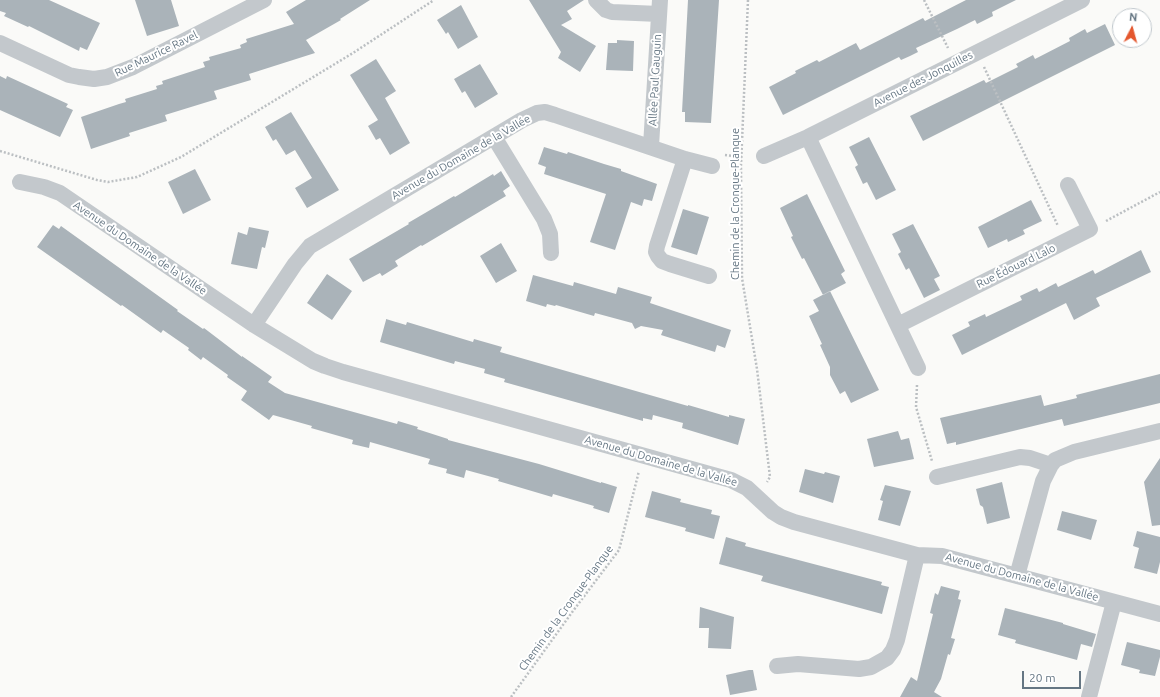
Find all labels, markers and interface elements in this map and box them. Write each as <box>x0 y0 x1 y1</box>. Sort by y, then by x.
north arrow <box>1112 8 1152 48</box>
text: N <box>1128 11 1138 23</box>
street label: Rue Maurice Ravel <box>112 28 200 80</box>
street label: Allée Paul Gauguin <box>646 34 664 126</box>
street label: Avenue des Jonquilles <box>871 48 975 110</box>
street label: Avenue du Domaine de la Vallée <box>389 112 533 202</box>
street label: Chemin de la Cronque-Planque <box>728 128 742 280</box>
street label: Avenue du Domaine de la Vallée <box>71 198 209 298</box>
street label: Rue Édouard Lalo <box>974 241 1058 291</box>
street label: Avenue du Domaine de la Vallée <box>583 433 739 489</box>
street label: Chemin de la Cronque-Planque <box>516 543 616 673</box>
street label: Avenue du Domaine de la Vallée <box>944 550 1100 604</box>
scale bar <box>1024 663 1083 689</box>
text: 20 m <box>1029 671 1056 684</box>

